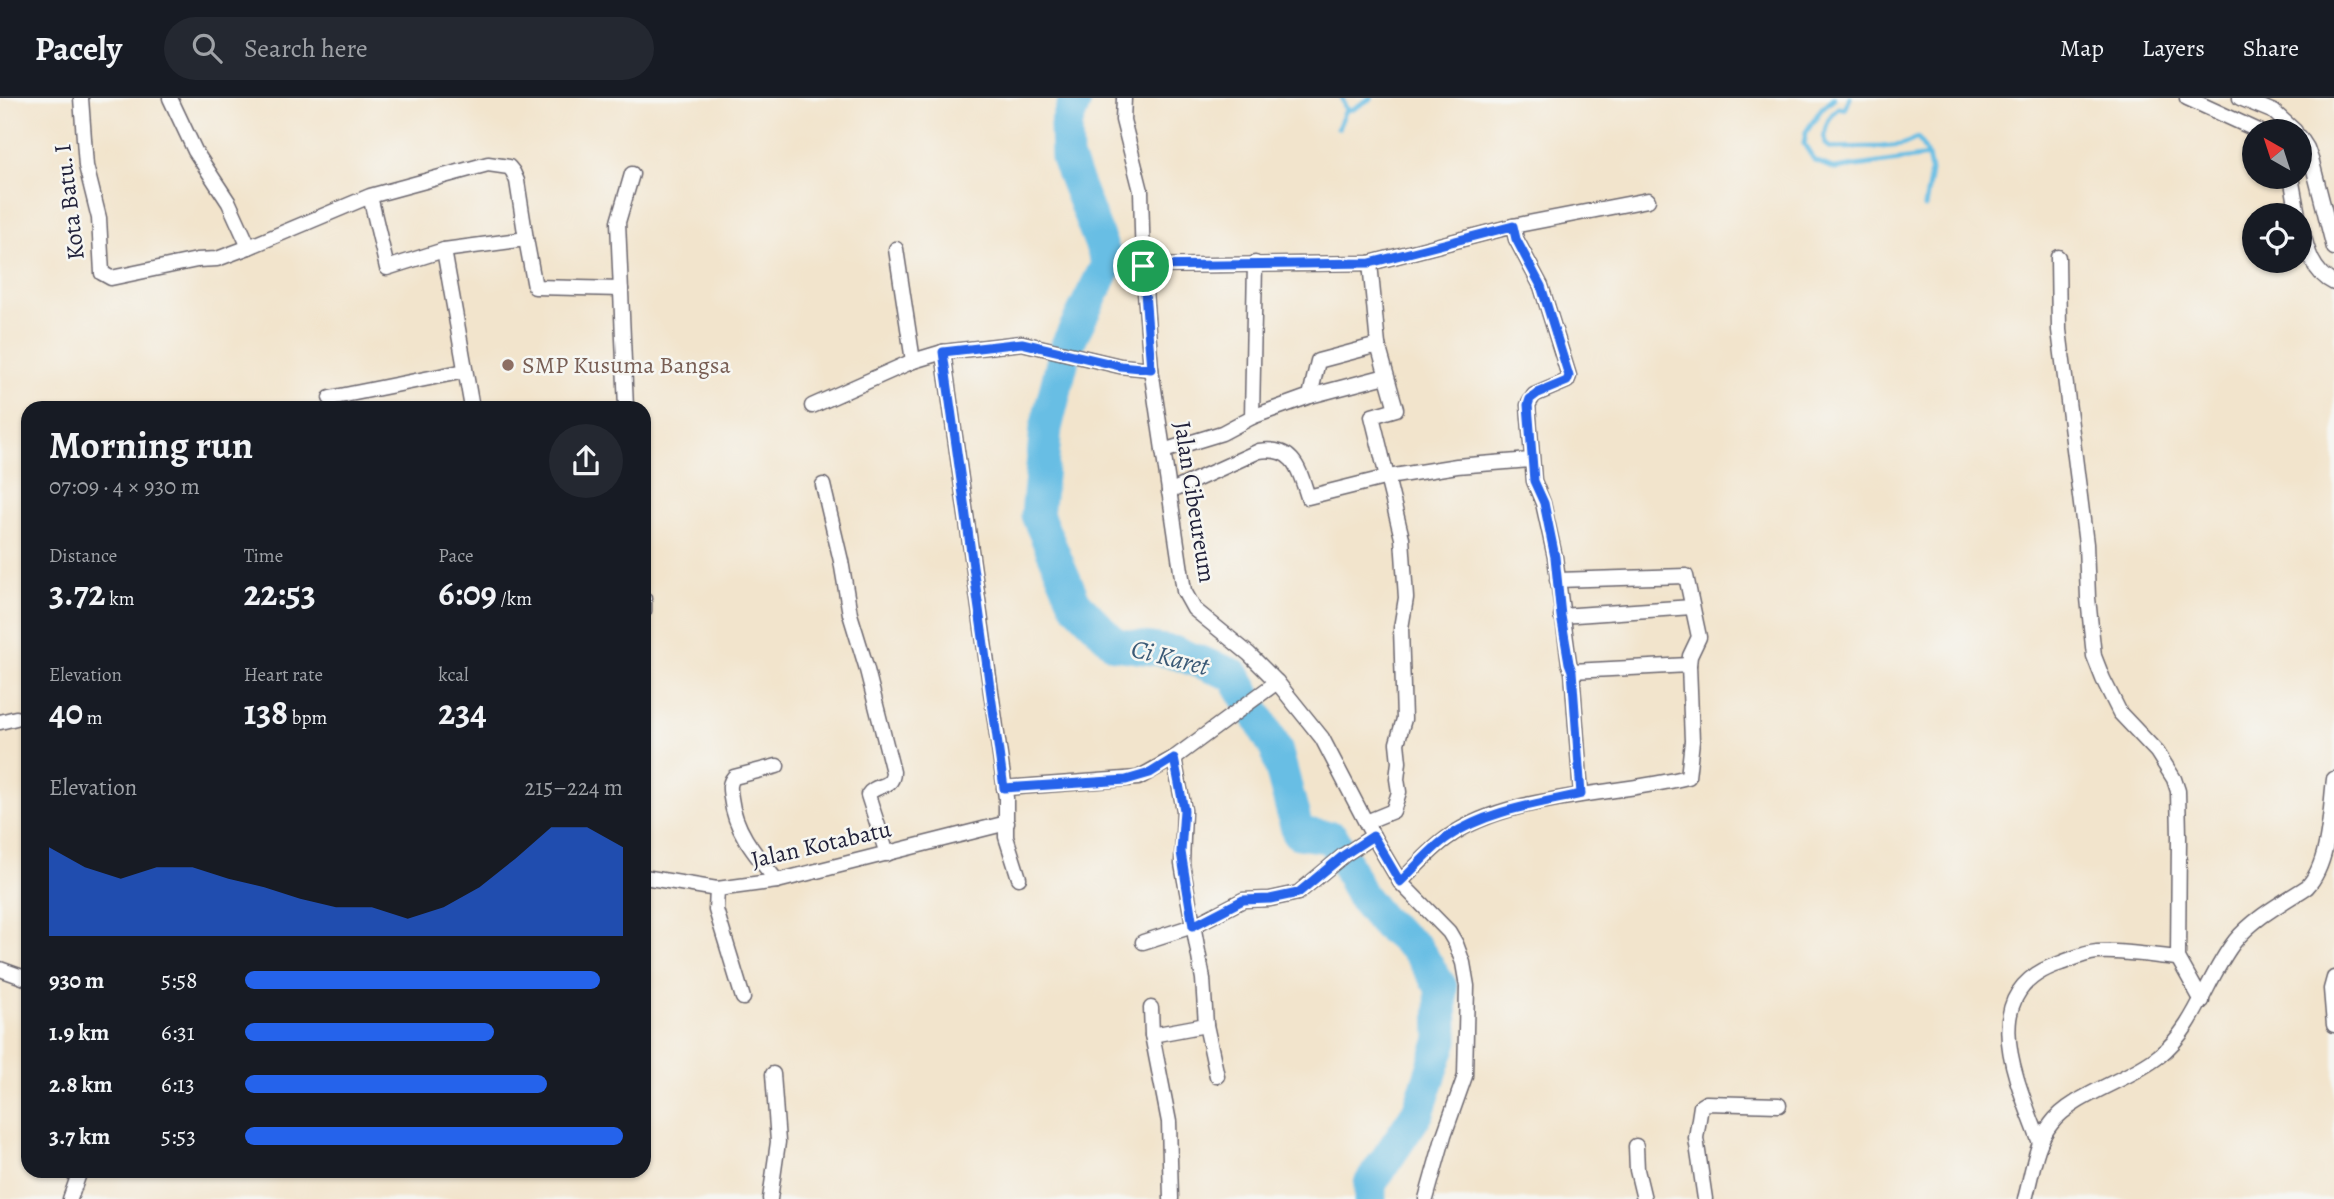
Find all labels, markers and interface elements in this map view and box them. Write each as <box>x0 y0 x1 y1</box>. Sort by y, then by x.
search box <box>164 17 654 80</box>
text: Pacely <box>35 26 122 71</box>
icon: search <box>188 29 226 67</box>
text: Search here <box>244 31 368 66</box>
text: Map <box>2060 32 2104 64</box>
text: Layers <box>2142 32 2205 64</box>
text: Share <box>2243 32 2299 64</box>
north arrow <box>2242 119 2312 189</box>
map controls <box>2242 119 2312 273</box>
street label: Kota Batu. I <box>46 142 92 262</box>
button: locate <box>2242 203 2312 273</box>
pin <box>1113 236 1173 296</box>
icon: arrive <box>1124 247 1162 285</box>
place label: SMP Kusuma Bangsa <box>522 349 731 381</box>
marker: SMP Kusuma Bangsa <box>500 357 516 373</box>
text: Morning run <box>49 419 253 471</box>
street label: Jalan Cibeureum <box>1166 419 1224 585</box>
button: share <box>549 424 623 498</box>
text: 07:09 · 4 × 930 m <box>49 471 200 502</box>
text: Distance <box>49 543 117 569</box>
text: Time <box>244 543 283 569</box>
text: Pace <box>438 543 474 569</box>
text: 3.72 <box>49 569 106 617</box>
text: 22:53 <box>244 569 316 617</box>
text: 6:09 <box>438 569 497 617</box>
text: km <box>106 586 135 612</box>
text: /km <box>497 586 532 612</box>
water label: Ci Karet <box>1127 631 1214 684</box>
text: Elevation <box>49 662 122 688</box>
text: Heart rate <box>244 662 323 688</box>
text: kcal <box>438 662 469 688</box>
text: 40 <box>49 688 83 736</box>
text: 138 <box>244 688 288 736</box>
text: 234 <box>438 688 487 736</box>
text: m <box>83 705 103 731</box>
text: bpm <box>288 705 327 731</box>
text: Elevation <box>49 772 137 803</box>
text: 215–224 m <box>524 772 623 803</box>
street label: Jalan Kotabatu <box>748 812 894 876</box>
text: 930 m <box>49 965 104 996</box>
text: 5:58 <box>161 965 197 996</box>
text: 1.9 km <box>49 1017 109 1048</box>
text: 6:31 <box>161 1017 195 1048</box>
text: 2.8 km <box>49 1069 113 1100</box>
text: 6:13 <box>161 1069 195 1100</box>
text: 3.7 km <box>49 1121 110 1152</box>
text: 5:53 <box>161 1121 196 1152</box>

